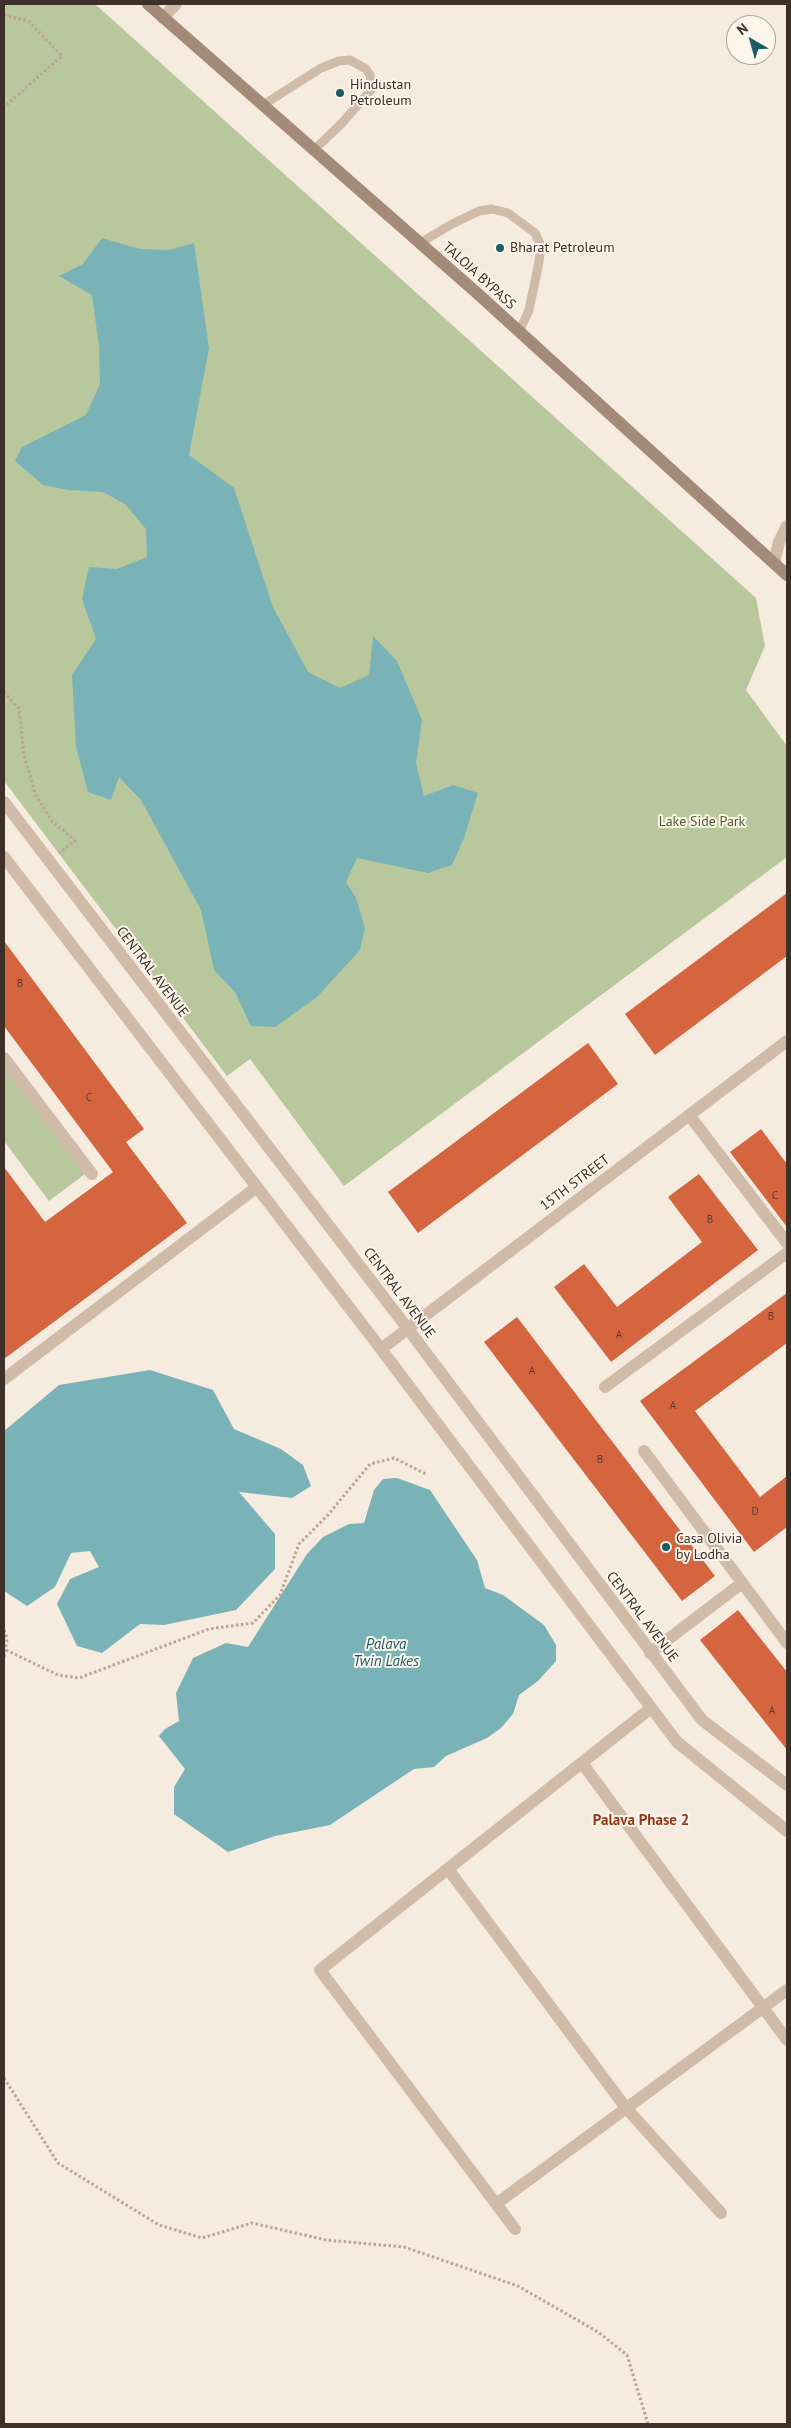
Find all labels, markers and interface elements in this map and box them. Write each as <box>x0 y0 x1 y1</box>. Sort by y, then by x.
north arrow <box>726 15 776 65</box>
text: N <box>733 19 752 39</box>
place label: Hindustan Petroleum <box>350 77 412 110</box>
marker: Hindustan Petroleum <box>334 87 346 99</box>
street label: TALOJA BYPASS <box>439 239 519 313</box>
place label: Bharat Petroleum <box>510 240 615 256</box>
marker: Bharat Petroleum <box>494 242 506 254</box>
park label: Lake Side Park <box>659 814 745 830</box>
street label: CENTRAL AVENUE <box>113 923 191 1021</box>
house number: B <box>17 977 23 991</box>
house number: C <box>86 1091 92 1105</box>
street label: 15TH STREET <box>537 1151 613 1215</box>
house number: C <box>772 1189 778 1203</box>
house number: B <box>707 1213 713 1227</box>
street label: CENTRAL AVENUE <box>360 1244 438 1342</box>
house number: B <box>768 1310 774 1324</box>
house number: A <box>616 1328 622 1342</box>
house number: A <box>529 1364 535 1378</box>
house number: A <box>670 1399 676 1413</box>
house number: B <box>597 1453 603 1467</box>
house number: D <box>751 1505 759 1519</box>
place label: Casa Olivia by Lodha <box>676 1531 742 1564</box>
marker: Casa Olivia by Lodha <box>660 1541 672 1553</box>
street label: CENTRAL AVENUE <box>603 1568 681 1666</box>
water label: Palava Twin Lakes <box>353 1636 419 1671</box>
house number: A <box>769 1704 775 1718</box>
district label: Palava Phase 2 <box>593 1812 689 1830</box>

